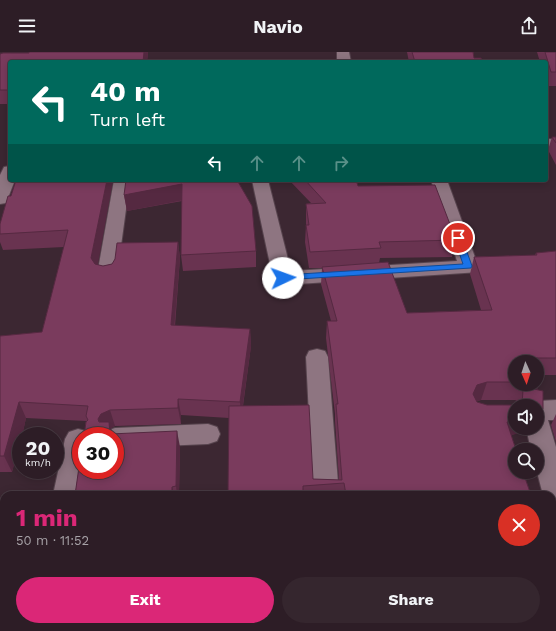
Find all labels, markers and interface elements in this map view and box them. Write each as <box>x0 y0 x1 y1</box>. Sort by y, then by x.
icon: menu <box>16 15 38 37</box>
icon: share <box>518 15 540 37</box>
text: Navio <box>253 16 303 37</box>
text: 40 m <box>90 75 160 108</box>
icon: left <box>24 76 76 128</box>
text: Turn left <box>90 109 165 130</box>
icon: left <box>204 152 226 174</box>
icon: ahead <box>246 152 268 174</box>
icon: ahead <box>288 152 310 174</box>
icon: right <box>330 152 352 174</box>
pin <box>441 221 475 255</box>
icon: arrive <box>447 227 469 249</box>
position arrow <box>262 257 304 299</box>
north arrow <box>508 355 544 391</box>
map controls <box>508 355 544 479</box>
button: sound <box>508 399 544 435</box>
speed limit sign: 30 <box>72 427 124 479</box>
text: 20 <box>26 436 50 460</box>
button: search <box>508 443 544 479</box>
text: km/h <box>25 457 51 468</box>
text: 1 min <box>16 504 78 532</box>
button: close <box>498 504 540 546</box>
text: 50 m · 11:52 <box>16 533 89 548</box>
button: Exit <box>16 577 274 623</box>
button: Share <box>282 577 540 623</box>

